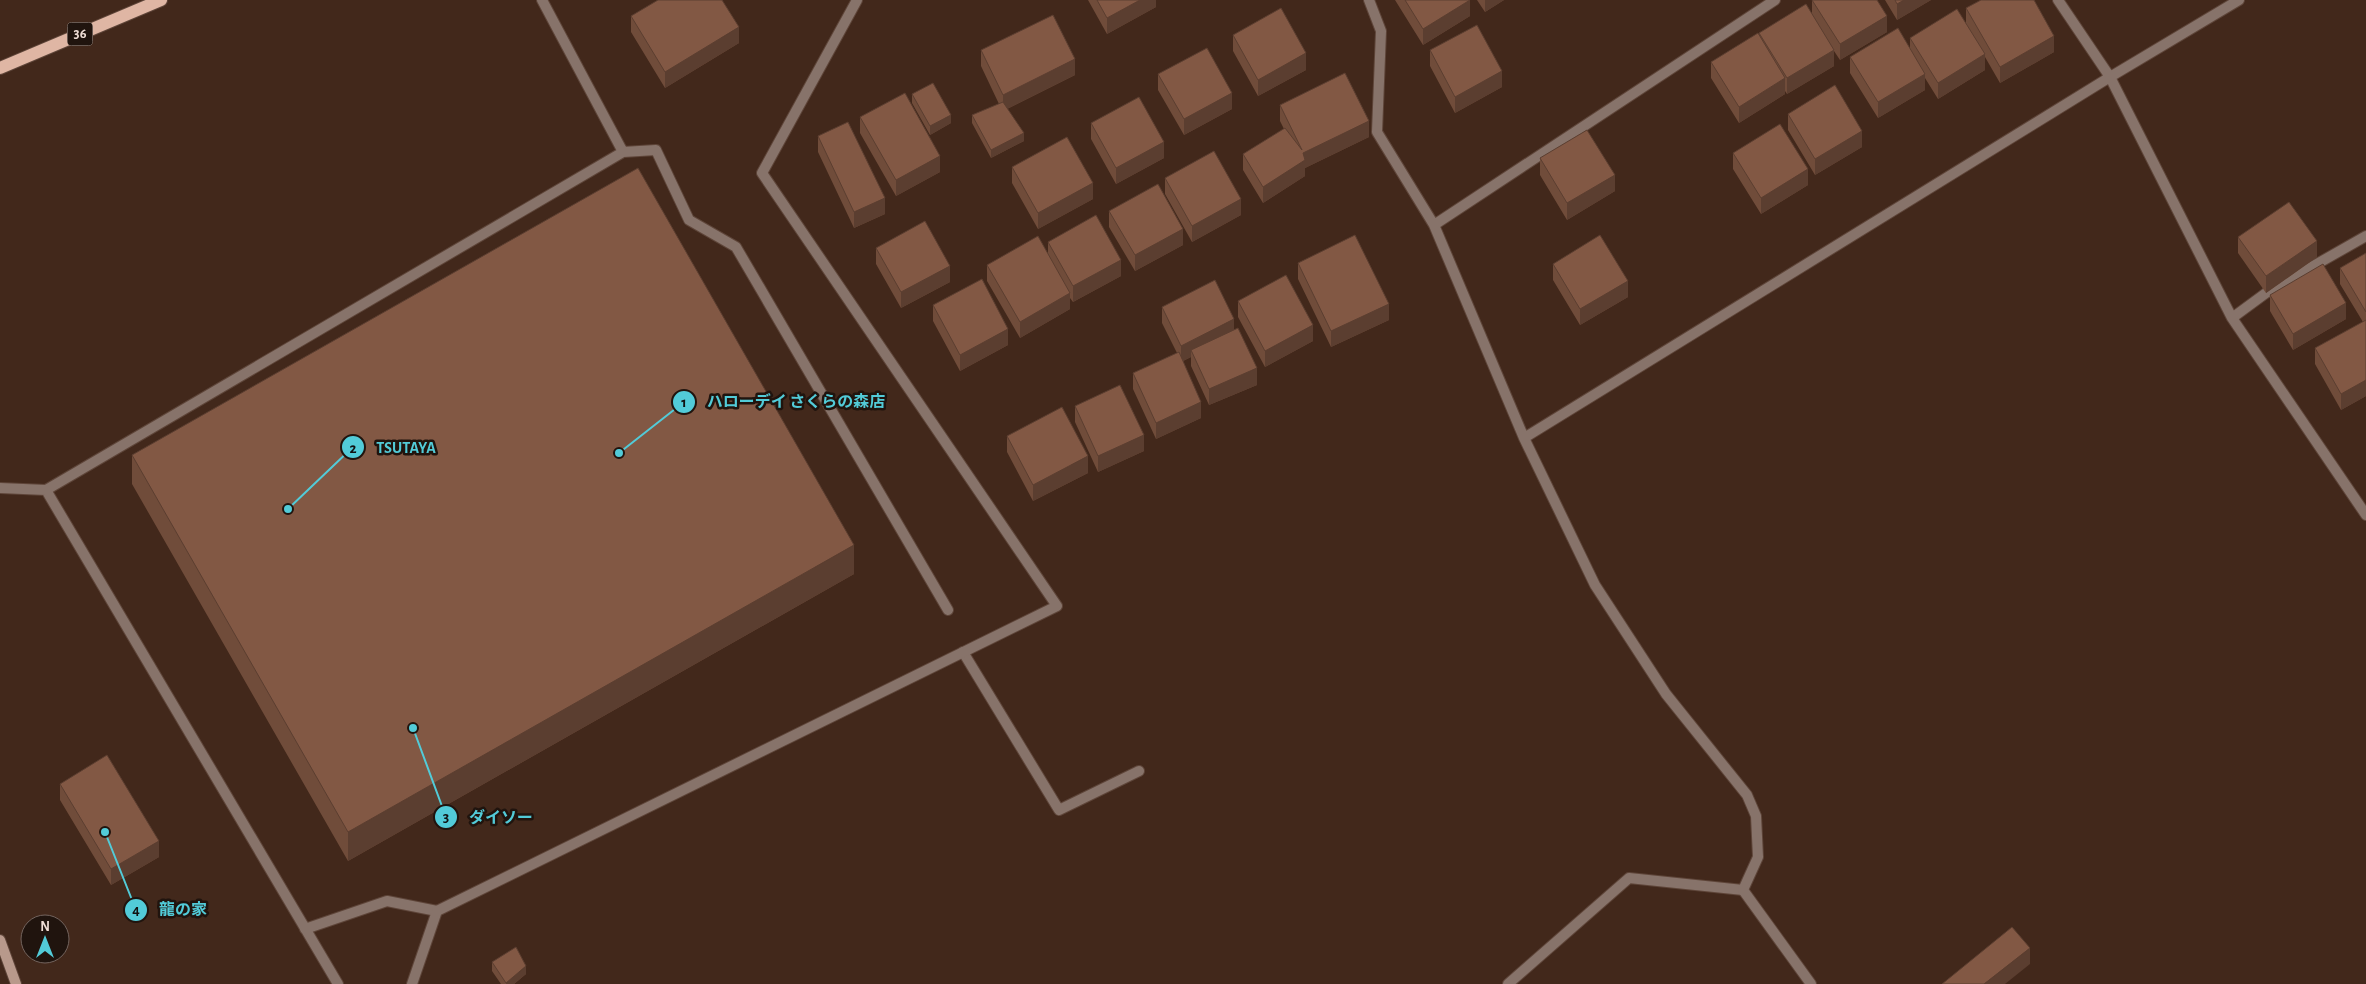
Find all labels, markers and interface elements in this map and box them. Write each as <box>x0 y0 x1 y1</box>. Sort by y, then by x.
road number: 36 <box>68 22 92 46</box>
callout: ハローデイ さくらの森店 <box>672 386 895 417</box>
text: ハローデイ さくらの森店 <box>707 393 885 410</box>
text: 1 <box>681 395 687 410</box>
callout: TSUTAYA <box>341 432 446 463</box>
text: TSUTAYA <box>376 440 436 456</box>
text: 2 <box>349 441 357 456</box>
callout: ダイソー <box>434 801 543 832</box>
text: ダイソー <box>469 809 533 826</box>
text: 3 <box>443 810 449 825</box>
callout: 龍の家 <box>124 894 217 925</box>
text: 龍の家 <box>159 901 207 918</box>
text: 4 <box>132 903 140 918</box>
north arrow <box>20 914 70 964</box>
text: N <box>40 920 50 934</box>

